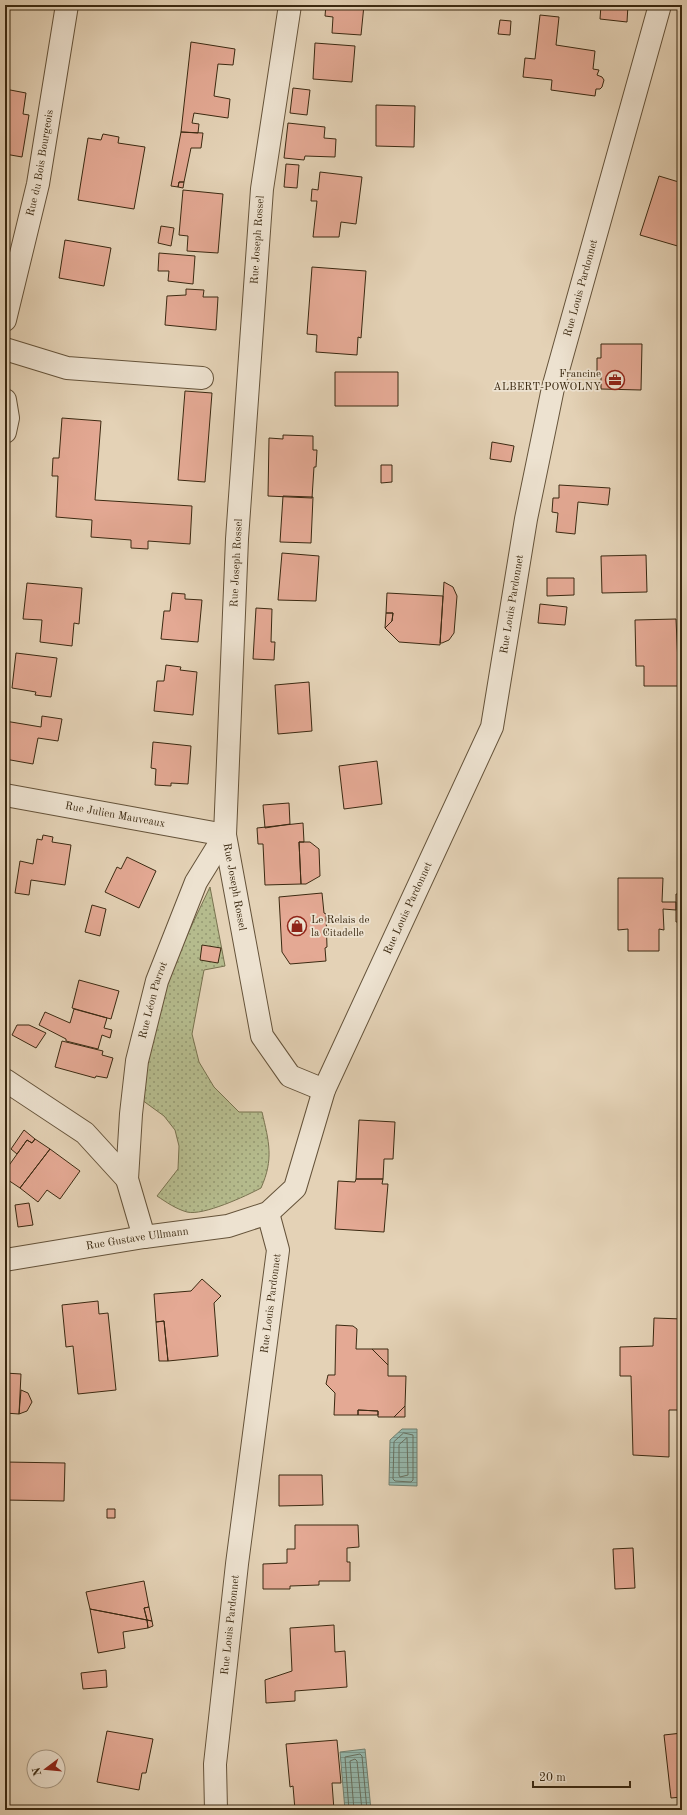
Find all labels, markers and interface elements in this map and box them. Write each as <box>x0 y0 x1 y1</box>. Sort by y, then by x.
street label: Rue du Bois Bourgeois <box>25 109 55 217</box>
street label: Rue Joseph Rossel <box>249 195 267 285</box>
street label: Rue Louis Pardonnet <box>562 238 600 338</box>
place label: Francine ALBERT-POWOLNY <box>493 369 601 393</box>
office icon: Francine ALBERT-POWOLNY <box>604 369 626 391</box>
street label: Rue Joseph Rossel <box>229 518 245 608</box>
street label: Rue Louis Pardonnet <box>499 554 526 655</box>
street label: Rue Julien Mauveaux <box>64 801 167 830</box>
street label: Rue Joseph Rossel <box>221 842 248 932</box>
street label: Rue Louis Pardonnet <box>382 860 434 956</box>
shop icon: Le Relais de la Citadelle <box>286 915 308 937</box>
place label: Le Relais de la Citadelle <box>311 915 369 939</box>
street label: Rue Léon Parrot <box>137 960 170 1040</box>
street label: Rue Gustave Ullmann <box>85 1226 189 1252</box>
street label: Rue Louis Pardonnet <box>259 1253 283 1354</box>
street label: Rue Louis Pardonnet <box>219 1574 241 1675</box>
north arrow <box>26 1749 66 1789</box>
scale bar <box>533 1763 630 1789</box>
text: N <box>31 1765 44 1777</box>
text: 20 m <box>539 1772 566 1784</box>

